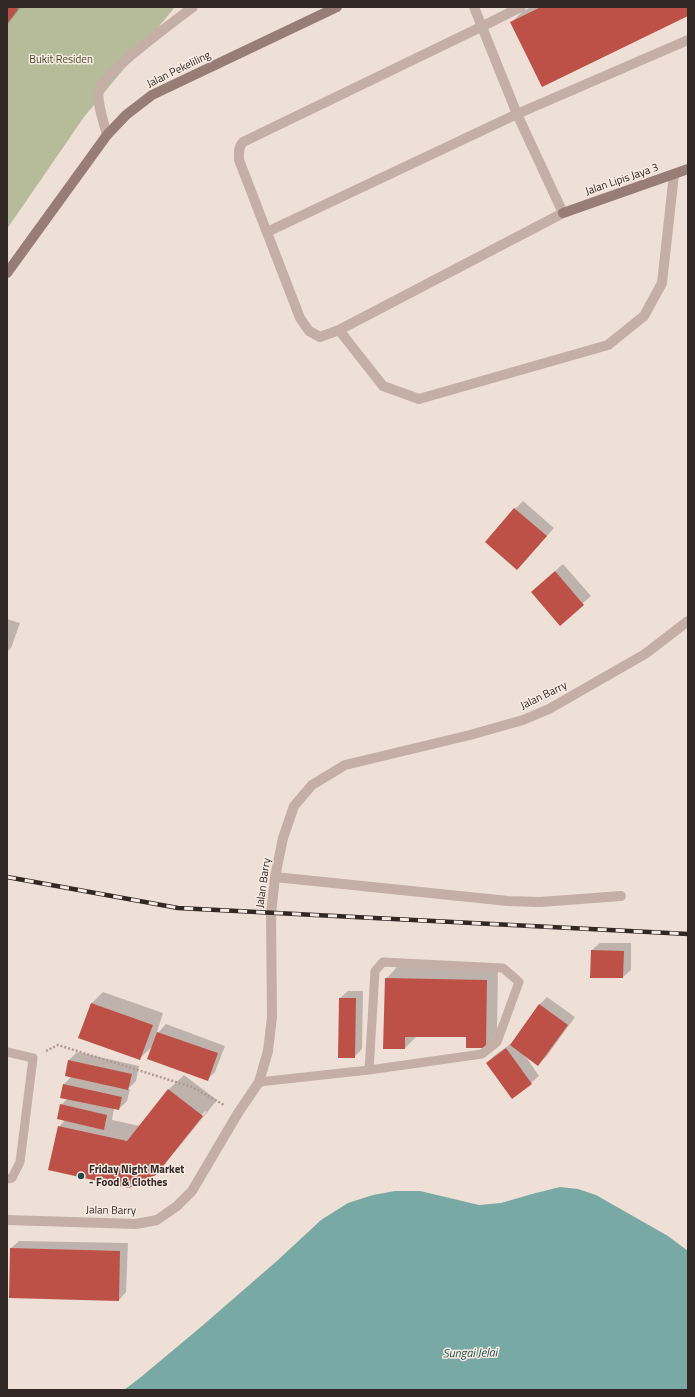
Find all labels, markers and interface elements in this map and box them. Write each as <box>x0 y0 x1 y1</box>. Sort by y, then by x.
street label: Jalan Pekeliling <box>145 49 213 91</box>
park label: Bukit Residen <box>29 53 93 67</box>
street label: Jalan Lipis Jaya 3 <box>584 161 660 199</box>
street label: Jalan Barry <box>519 679 569 713</box>
street label: Jalan Barry <box>254 857 274 909</box>
place label: Friday Night Market - Food & Clothes <box>89 1163 184 1189</box>
marker: Friday Night Market - Food & Clothes <box>76 1171 86 1181</box>
street label: Jalan Barry <box>86 1204 136 1218</box>
water label: Sungai Jelai <box>443 1346 497 1362</box>

